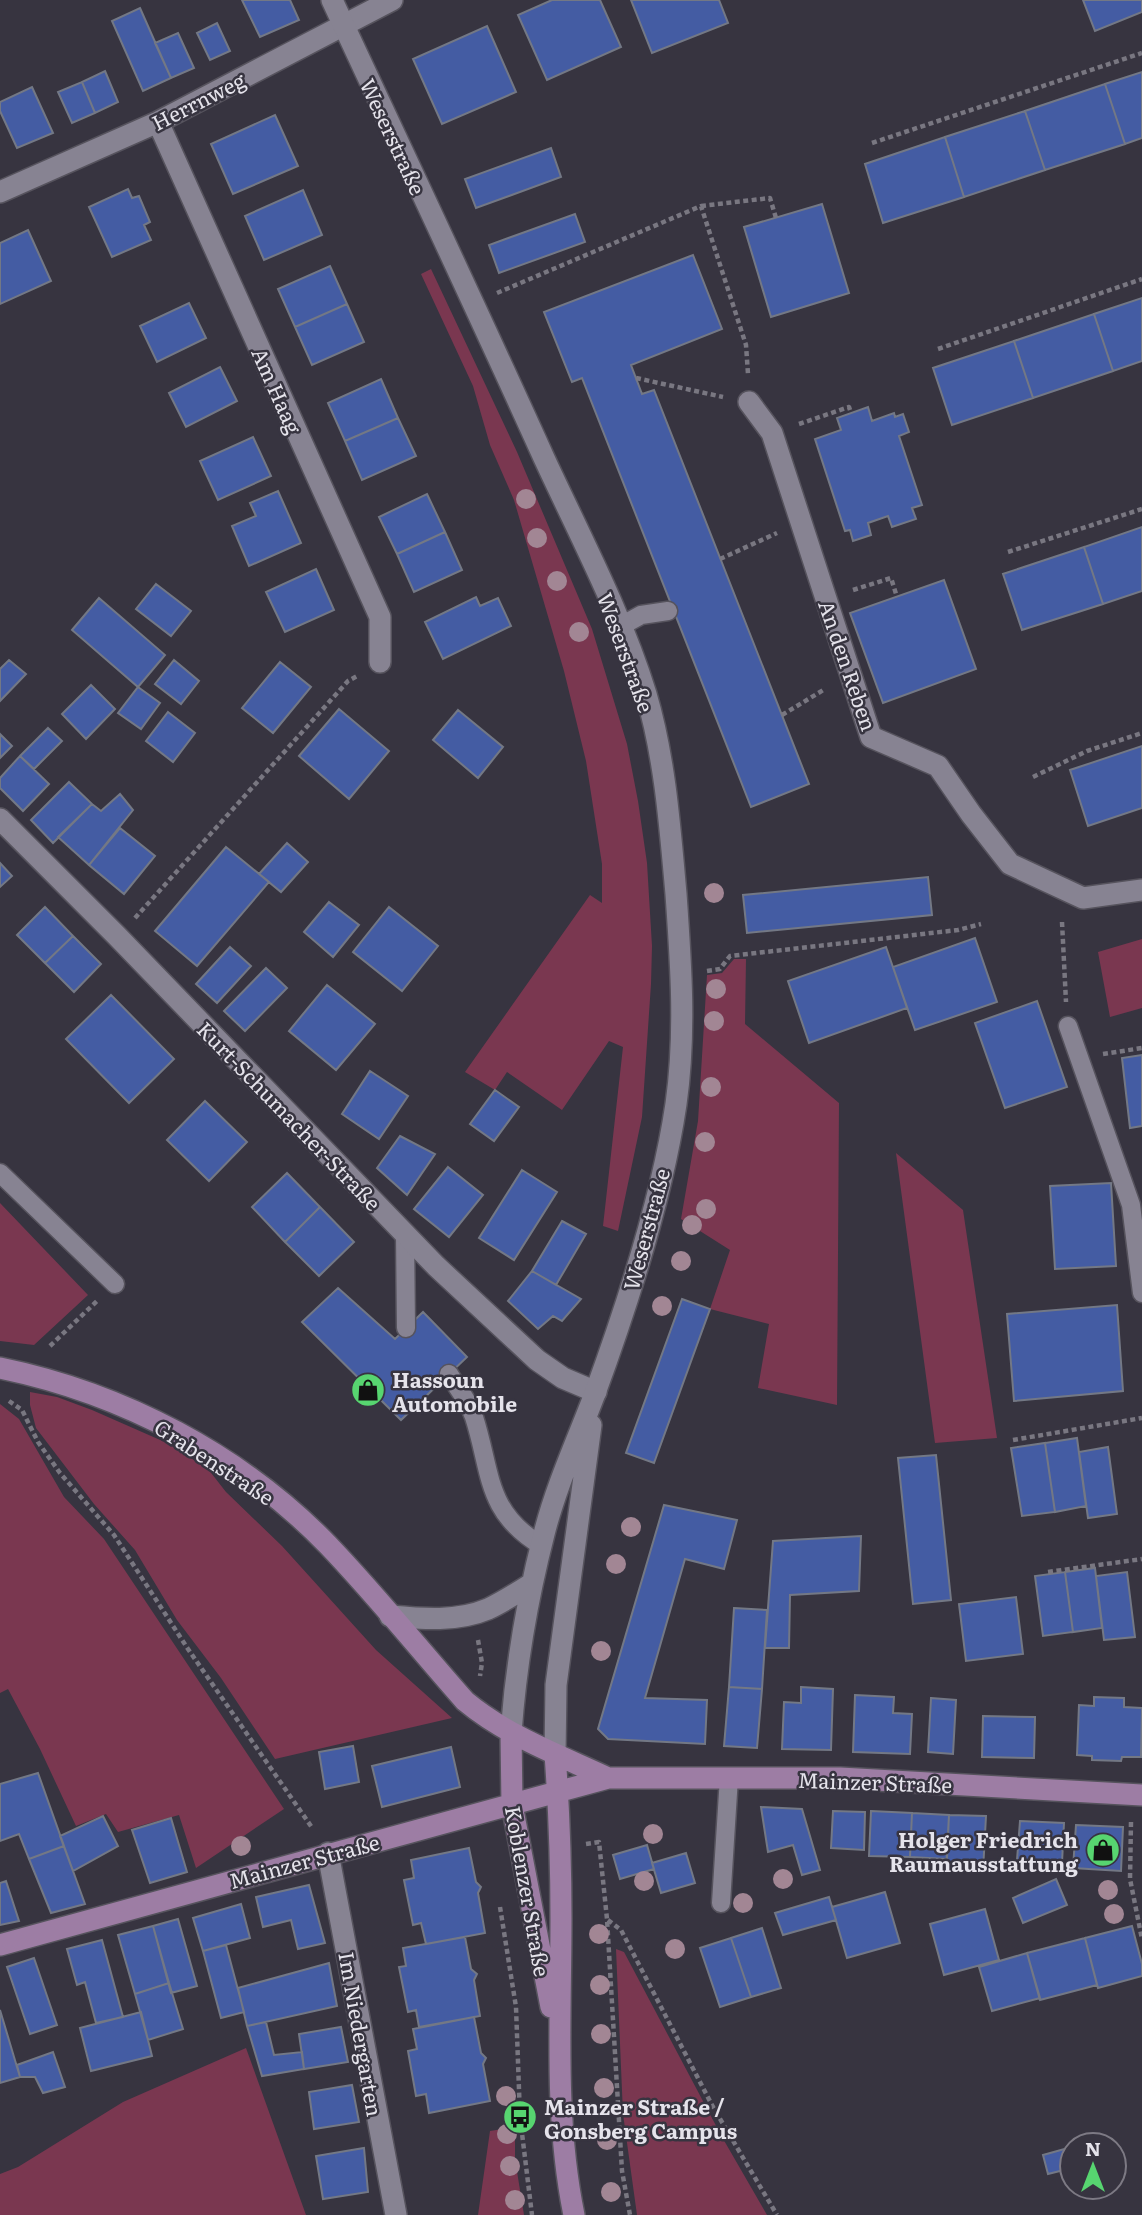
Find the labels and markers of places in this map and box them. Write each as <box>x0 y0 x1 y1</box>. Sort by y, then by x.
place label: Hassoun Automobile <box>392 1363 517 1418</box>
shop icon: Hassoun Automobile <box>349 1371 387 1409</box>
place label: Holger Friedrich Raumausstattung <box>889 1823 1078 1878</box>
shop icon: Holger Friedrich Raumausstattung <box>1084 1831 1122 1869</box>
place label: Mainzer Straße / Gonsberg Campus <box>544 2090 737 2145</box>
bus stop icon: Mainzer Straße / Gonsberg Campus <box>501 2098 539 2136</box>

